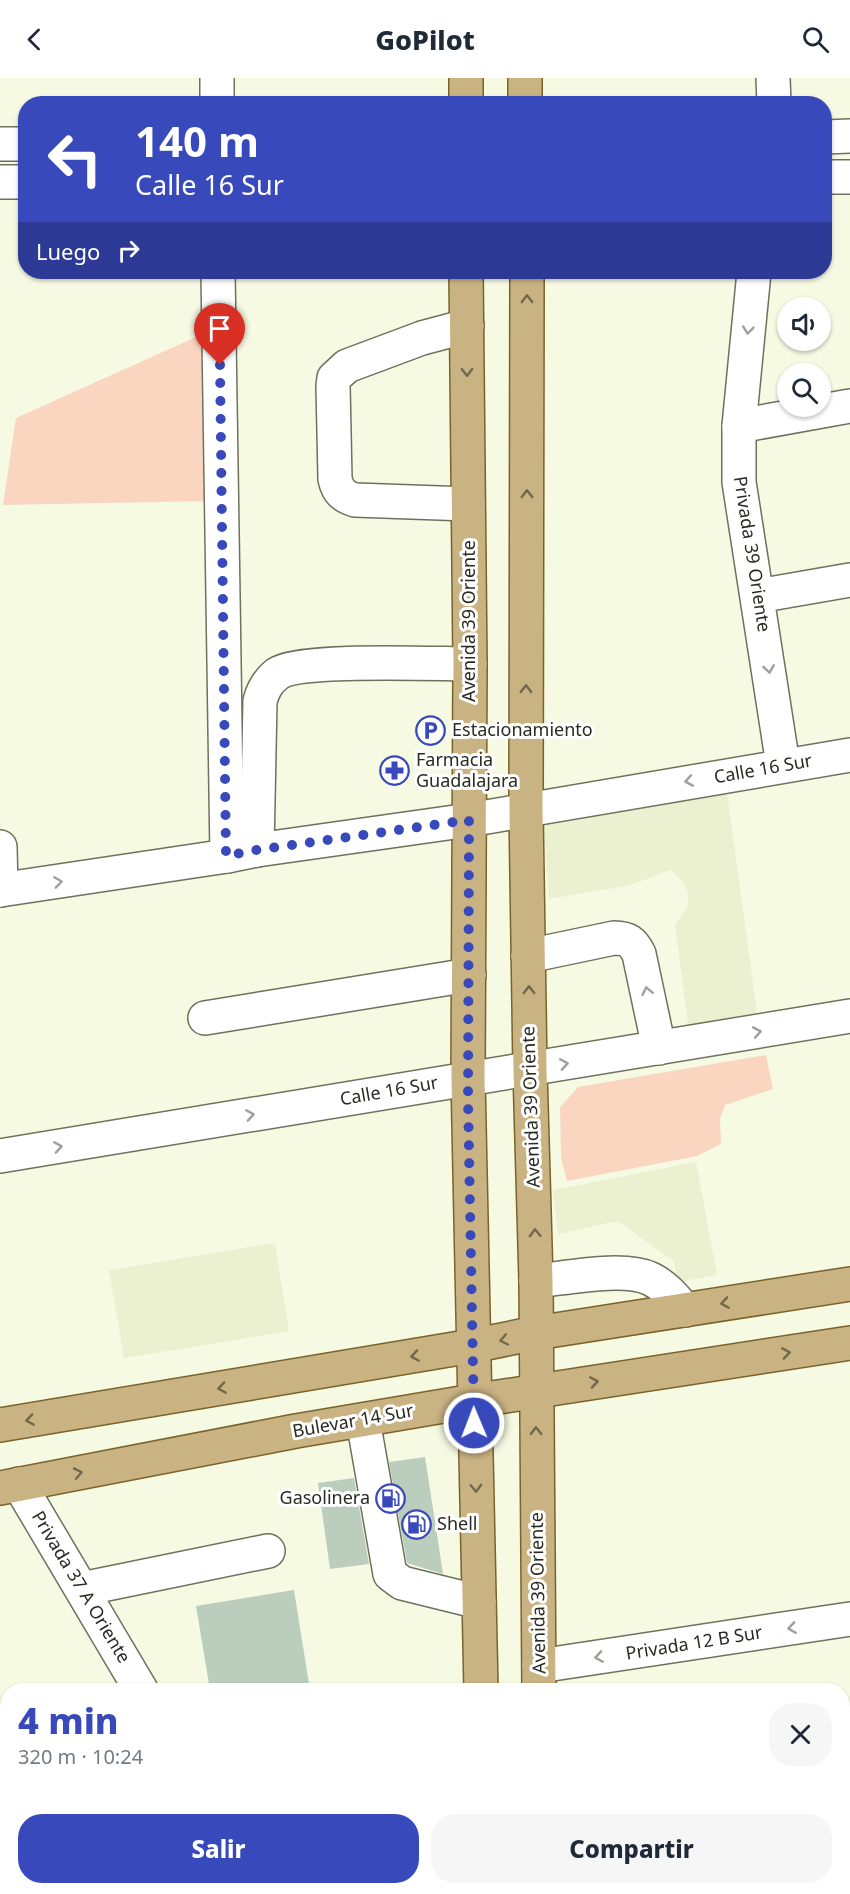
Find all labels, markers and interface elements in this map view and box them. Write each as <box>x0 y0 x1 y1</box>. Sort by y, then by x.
text: GoPilot <box>375 21 475 58</box>
icon: back <box>18 23 51 56</box>
icon: search <box>799 23 832 56</box>
text: 140 m <box>135 112 259 169</box>
icon: left <box>36 120 114 198</box>
text: Calle 16 Sur <box>135 166 284 203</box>
icon: right <box>112 234 145 267</box>
text: Luego <box>36 236 100 266</box>
one-way arrow <box>521 294 533 303</box>
map controls <box>777 297 831 417</box>
button: sound <box>777 297 831 351</box>
pin <box>194 303 245 365</box>
icon: arrive <box>203 312 236 345</box>
one-way arrow <box>742 325 755 334</box>
button: search <box>777 363 831 417</box>
one-way arrow <box>461 367 473 376</box>
street label: Privada 39 Oriente <box>729 474 777 633</box>
one-way arrow <box>521 489 533 498</box>
street label: Avenida 39 Oriente <box>456 540 480 702</box>
one-way arrow <box>763 664 775 673</box>
one-way arrow <box>520 684 532 693</box>
parking icon: Estacionamiento <box>415 714 447 746</box>
place label: Estacionamiento <box>452 717 593 741</box>
place label: Farmacia Guadalajara <box>416 747 518 792</box>
street label: Calle 16 Sur <box>712 747 814 788</box>
pharmacy icon: Farmacia Guadalajara <box>379 754 411 786</box>
one-way arrow <box>684 775 693 787</box>
one-way arrow <box>53 876 62 888</box>
one-way arrow <box>523 986 535 995</box>
one-way arrow <box>641 986 654 996</box>
street label: Avenida 39 Oriente <box>515 1026 545 1188</box>
one-way arrow <box>752 1026 761 1038</box>
one-way arrow <box>559 1058 569 1071</box>
street label: Calle 16 Sur <box>338 1069 440 1110</box>
one-way arrow <box>245 1109 255 1121</box>
one-way arrow <box>53 1141 62 1153</box>
one-way arrow <box>529 1228 541 1237</box>
one-way arrow <box>721 1297 730 1309</box>
one-way arrow <box>500 1333 510 1346</box>
one-way arrow <box>781 1347 791 1360</box>
one-way arrow <box>410 1349 420 1362</box>
one-way arrow <box>589 1377 598 1389</box>
one-way arrow <box>218 1381 228 1394</box>
position arrow <box>442 1391 506 1455</box>
street label: Bulevar 14 Sur <box>291 1397 416 1442</box>
one-way arrow <box>25 1414 35 1426</box>
one-way arrow <box>530 1426 542 1435</box>
one-way arrow <box>73 1467 83 1480</box>
fuel station icon: Gasolinera <box>375 1482 407 1514</box>
one-way arrow <box>470 1483 482 1492</box>
place label: Gasolinera <box>280 1485 370 1509</box>
street label: Privada 37 A Oriente <box>27 1506 137 1667</box>
fuel station icon: Shell <box>400 1508 432 1540</box>
place label: Shell <box>437 1511 477 1535</box>
street label: Avenida 39 Oriente <box>524 1512 550 1674</box>
street label: Privada 12 B Sur <box>624 1619 765 1665</box>
one-way arrow <box>788 1621 797 1633</box>
one-way arrow <box>595 1651 604 1663</box>
text: 4 min <box>18 1696 119 1745</box>
button: close <box>769 1703 832 1766</box>
text: 320 m · 10:24 <box>18 1743 143 1770</box>
button: Salir <box>18 1814 419 1883</box>
button: Compartir <box>431 1814 832 1883</box>

